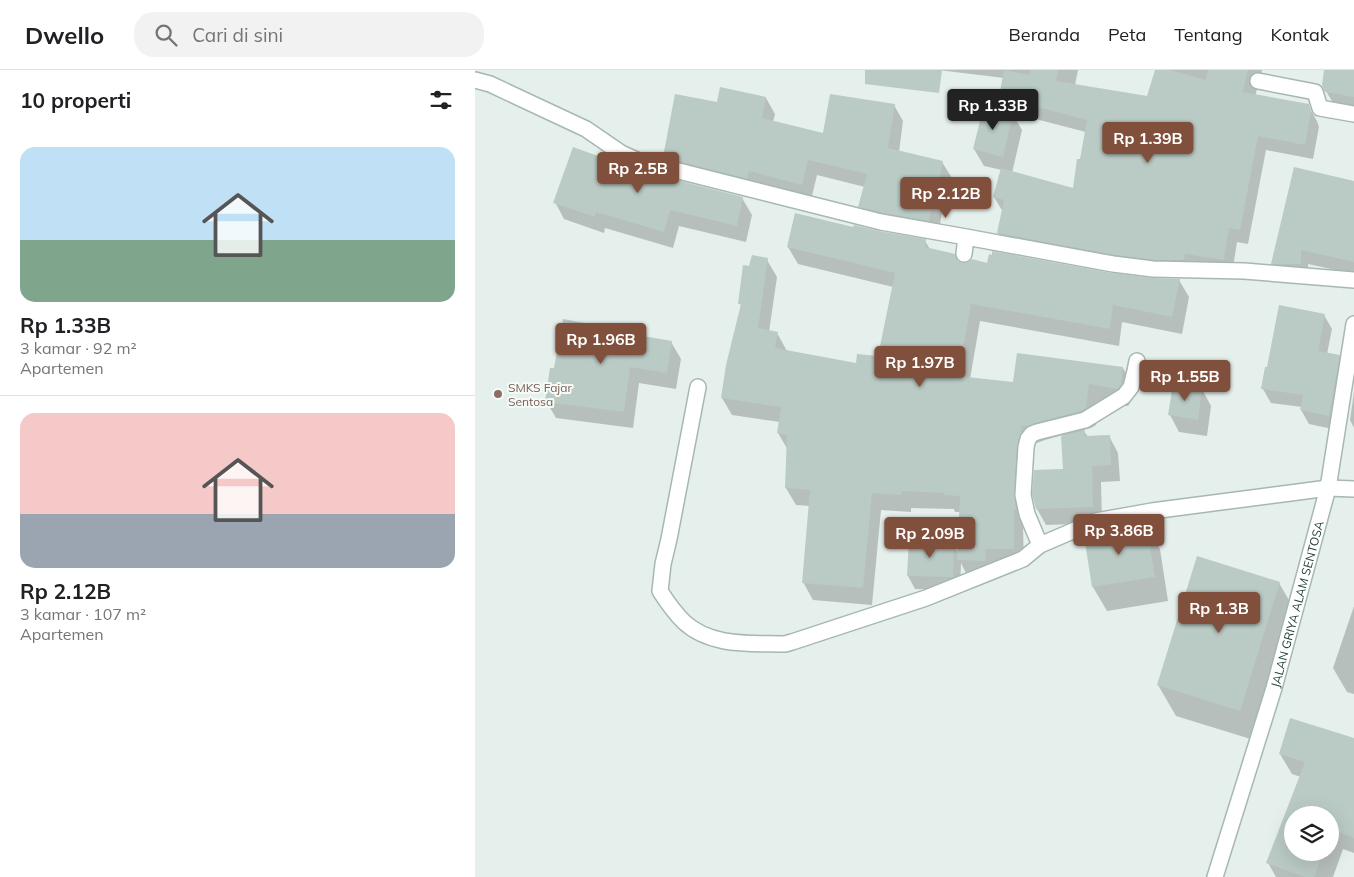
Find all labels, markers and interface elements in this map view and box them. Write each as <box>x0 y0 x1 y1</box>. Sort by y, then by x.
search box <box>134 12 484 57</box>
text: Dwello <box>25 20 104 50</box>
icon: search <box>152 21 180 49</box>
text: Cari di sini <box>192 23 283 47</box>
text: Beranda <box>1009 23 1080 46</box>
text: Peta <box>1108 23 1146 46</box>
text: Tentang <box>1174 23 1243 46</box>
text: Kontak <box>1271 23 1329 46</box>
icon: filters <box>427 86 455 114</box>
text: 10 properti <box>20 87 131 113</box>
pin: Rp 1.33B <box>941 88 1045 131</box>
text: Rp 1.33B <box>958 95 1028 115</box>
pin: Rp 1.39B <box>1096 122 1200 164</box>
text: Rp 1.39B <box>1113 128 1183 148</box>
pin: Rp 2.5B <box>592 152 684 194</box>
text: Rp 2.5B <box>608 158 668 178</box>
pin: Rp 2.12B <box>894 176 998 219</box>
icon: home <box>193 180 283 270</box>
text: Rp 2.12B <box>911 183 981 203</box>
text: Rp 1.33B <box>20 312 111 338</box>
pin: Rp 1.96B <box>549 322 653 365</box>
text: Rp 1.96B <box>566 329 636 349</box>
text: 3 kamar · 92 m² <box>20 338 137 358</box>
pin: Rp 1.97B <box>868 346 972 388</box>
text: Rp 1.97B <box>885 352 955 372</box>
text: Apartemen <box>20 358 104 378</box>
pin: Rp 1.55B <box>1133 360 1237 402</box>
text: Rp 1.55B <box>1150 366 1220 386</box>
place label: SMKS Fajar Sentosa <box>508 380 572 409</box>
marker: SMKS Fajar Sentosa <box>492 388 504 400</box>
icon: home <box>193 445 283 535</box>
pin: Rp 3.86B <box>1067 514 1171 556</box>
pin: Rp 2.09B <box>878 516 982 559</box>
street label: JALAN GRIYA ALAM SENTOSA <box>1267 519 1326 689</box>
text: Rp 3.86B <box>1084 520 1154 540</box>
text: Rp 2.09B <box>895 523 965 543</box>
text: Rp 2.12B <box>20 578 111 604</box>
pin: Rp 1.3B <box>1173 592 1265 634</box>
text: Rp 1.3B <box>1189 598 1249 618</box>
text: 3 kamar · 107 m² <box>20 604 146 624</box>
text: Apartemen <box>20 624 104 644</box>
map controls <box>1284 806 1339 861</box>
button: layers <box>1284 806 1339 861</box>

